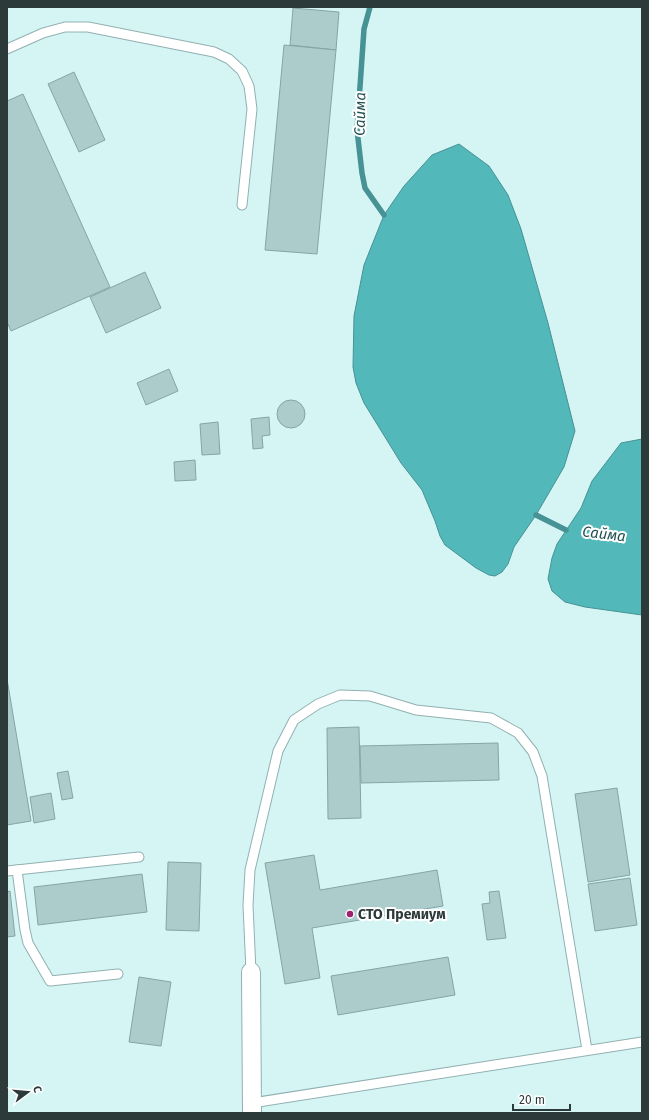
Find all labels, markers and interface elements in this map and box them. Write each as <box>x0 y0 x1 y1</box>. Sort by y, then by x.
water label: Сайма <box>351 92 369 136</box>
water label: Сайма <box>581 522 627 546</box>
place label: СТО Премиум <box>358 906 446 923</box>
marker: СТО Премиум <box>345 909 355 919</box>
north arrow <box>8 1072 48 1112</box>
text: С <box>30 1085 44 1095</box>
scale bar <box>513 1086 570 1112</box>
text: 20 m <box>519 1093 545 1107</box>

